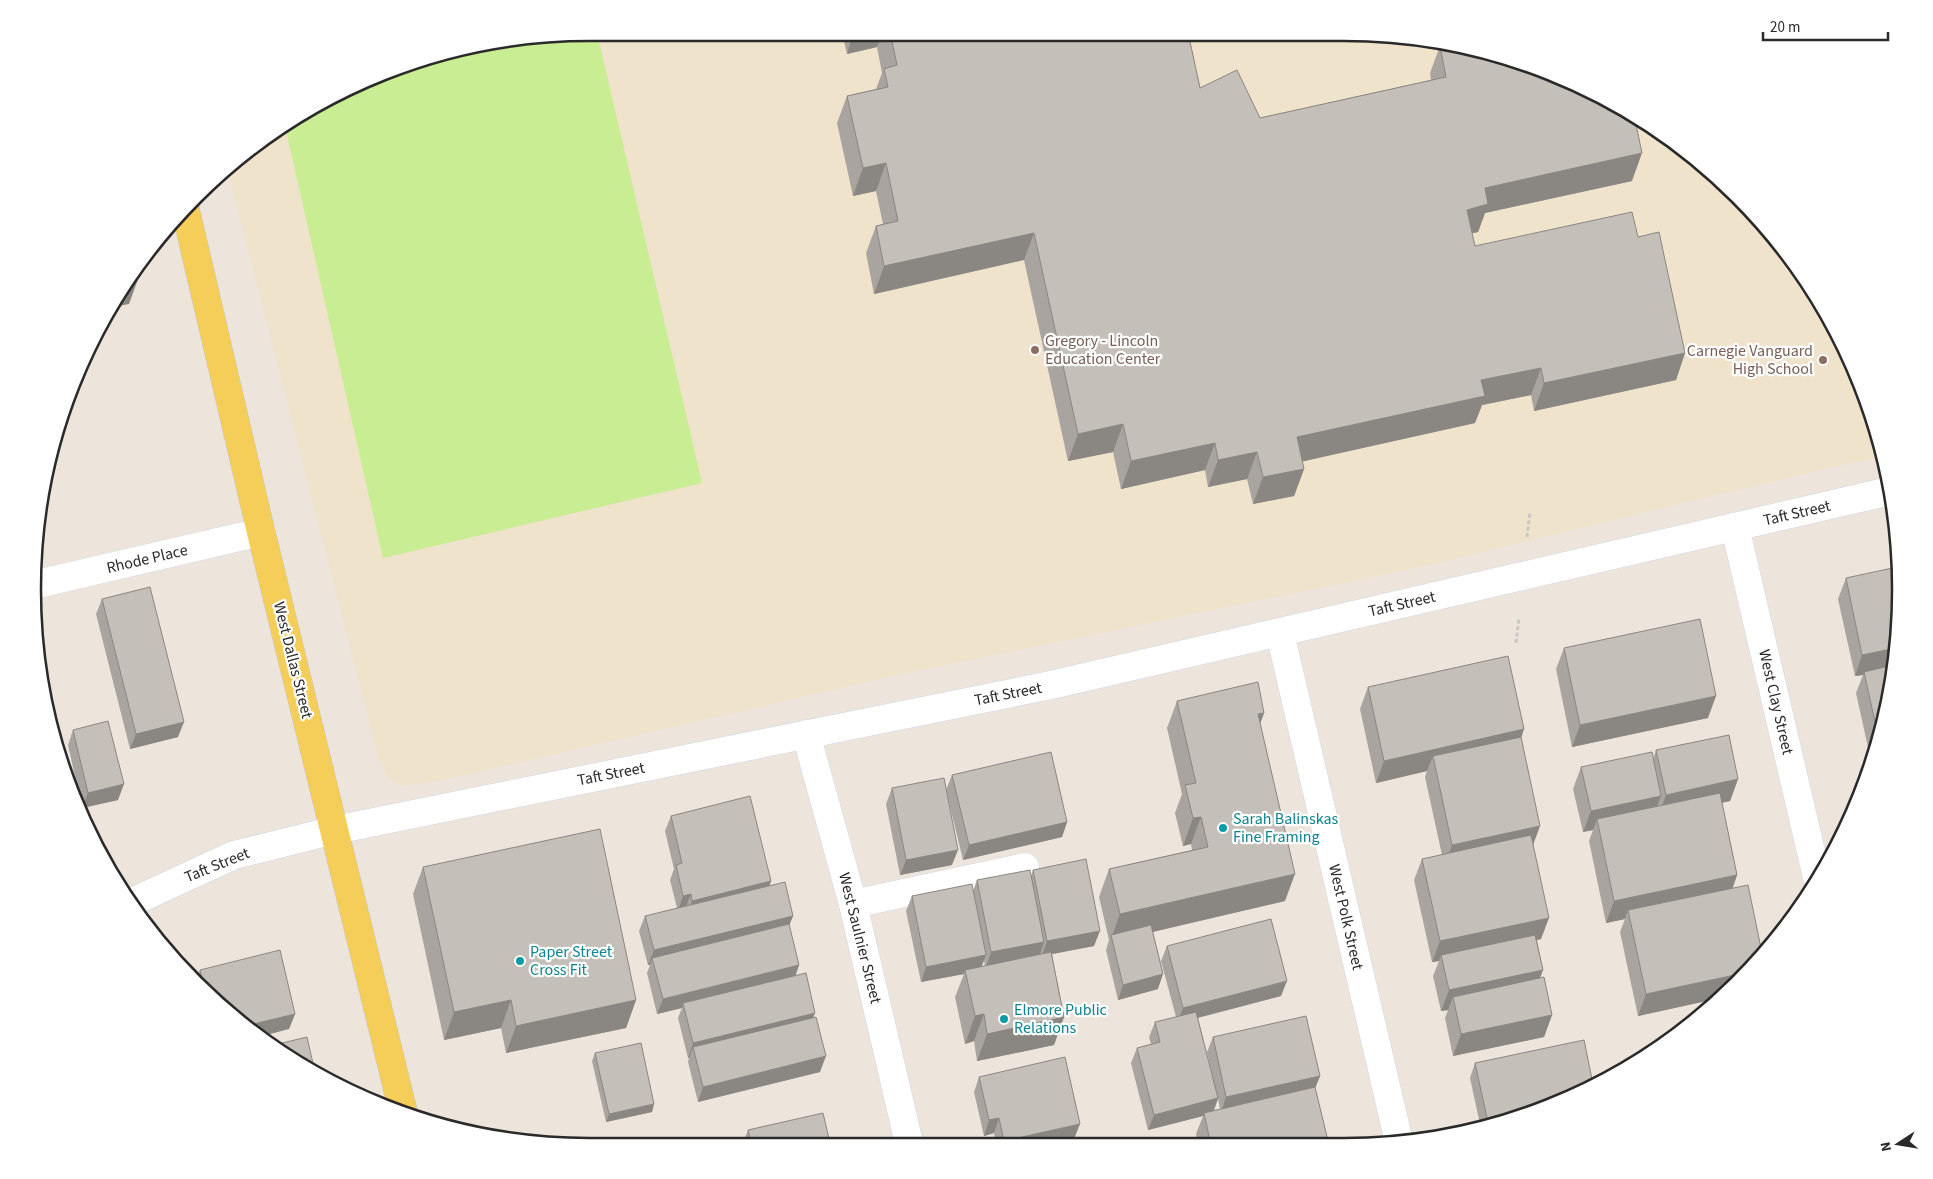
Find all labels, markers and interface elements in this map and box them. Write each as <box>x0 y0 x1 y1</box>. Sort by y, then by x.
scale bar <box>1763 10 1888 42</box>
text: 20 m <box>1770 17 1800 38</box>
place label: Gregory - Lincoln Education Center <box>1045 330 1161 370</box>
place label: Carnegie Vanguard High School <box>1687 340 1813 380</box>
marker: Gregory - Lincoln Education Center <box>1029 344 1041 356</box>
marker: Carnegie Vanguard High School <box>1817 354 1829 366</box>
street label: Taft Street <box>1761 494 1833 531</box>
street label: Rhode Place <box>104 539 190 579</box>
street label: Taft Street <box>1366 585 1438 622</box>
street label: West Dallas Street <box>268 599 318 721</box>
street label: West Clay Street <box>1753 647 1799 757</box>
street label: Taft Street <box>972 677 1044 711</box>
street label: Taft Street <box>575 757 647 791</box>
place label: Sarah Balinskas Fine Framing <box>1233 808 1339 848</box>
marker: Sarah Balinskas Fine Framing <box>1217 822 1229 834</box>
street label: Taft Street <box>181 842 253 888</box>
street label: West Polk Street <box>1323 862 1369 973</box>
street label: West Saulnier Street <box>833 870 887 1006</box>
place label: Paper Street Cross Fit <box>530 941 613 981</box>
marker: Paper Street Cross Fit <box>514 955 526 967</box>
place label: Elmore Public Relations <box>1014 999 1107 1039</box>
marker: Elmore Public Relations <box>998 1013 1010 1025</box>
north arrow <box>1873 1119 1923 1169</box>
text: N <box>1876 1140 1897 1153</box>

